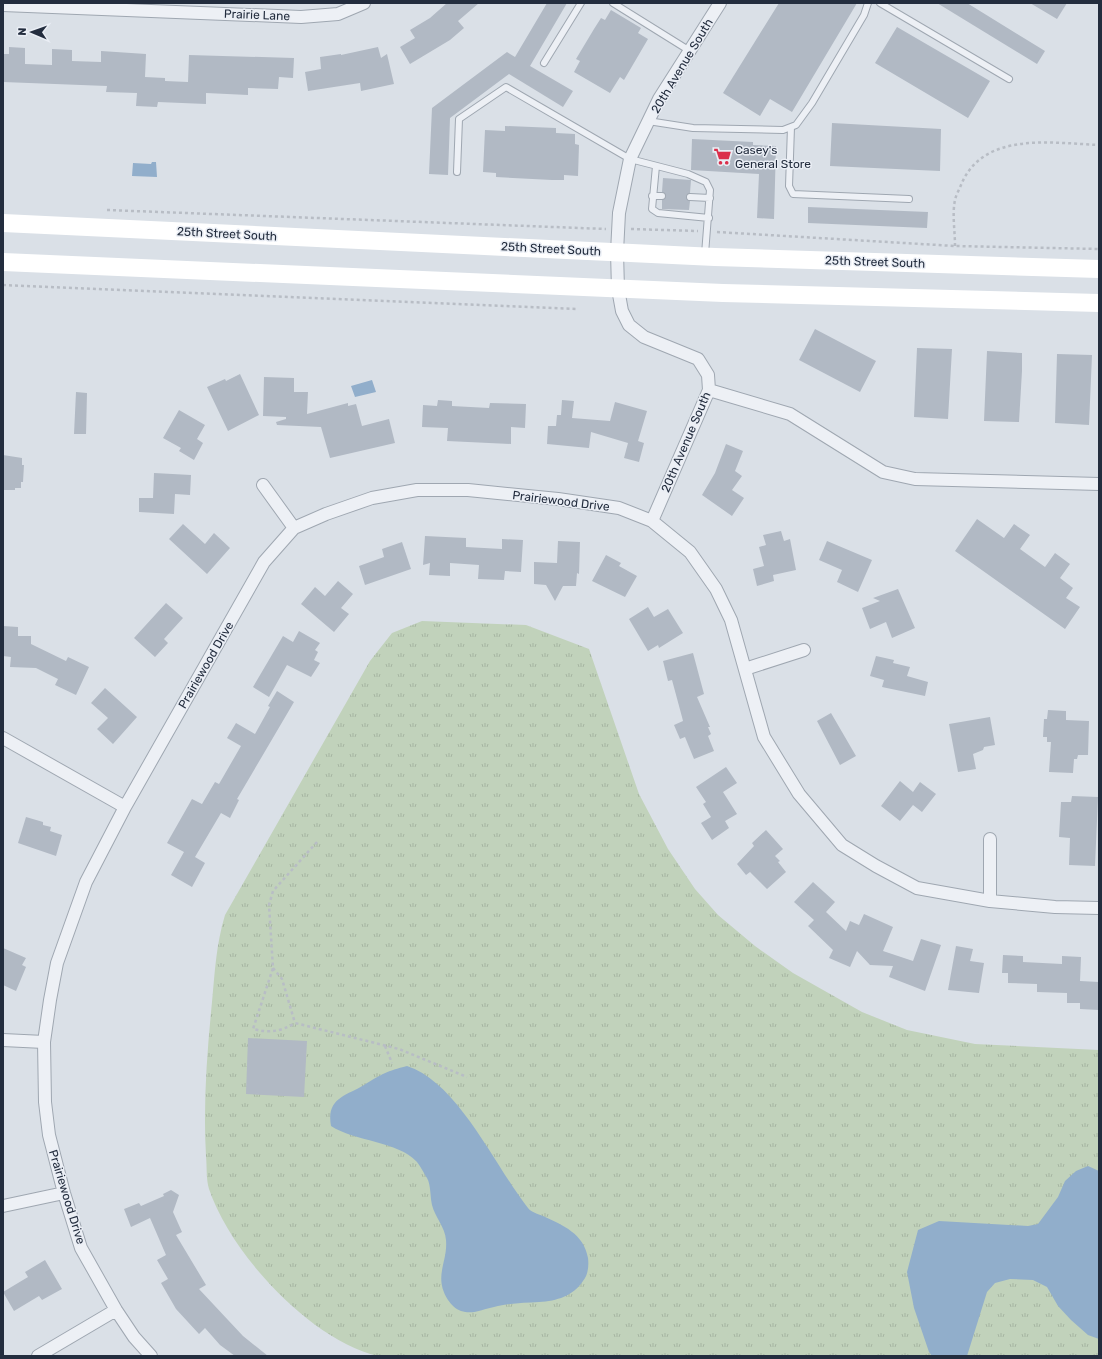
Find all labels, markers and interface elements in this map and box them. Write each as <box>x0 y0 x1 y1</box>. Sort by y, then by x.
street label: Prairie Lane <box>224 7 291 23</box>
north arrow <box>12 12 52 52</box>
street label: 20th Avenue South <box>648 16 716 116</box>
text: N <box>16 27 29 36</box>
place label: Casey's General Store <box>735 143 811 171</box>
supermarket icon: Casey's General Store <box>712 147 732 167</box>
street label: 25th Street South <box>177 224 277 244</box>
street label: 25th Street South <box>501 239 601 259</box>
street label: 25th Street South <box>825 253 925 271</box>
street label: 20th Avenue South <box>658 390 714 494</box>
street label: Prairiewood Drive <box>512 488 611 514</box>
street label: Prairiewood Drive <box>175 619 237 711</box>
street label: Prairiewood Drive <box>46 1148 88 1246</box>

